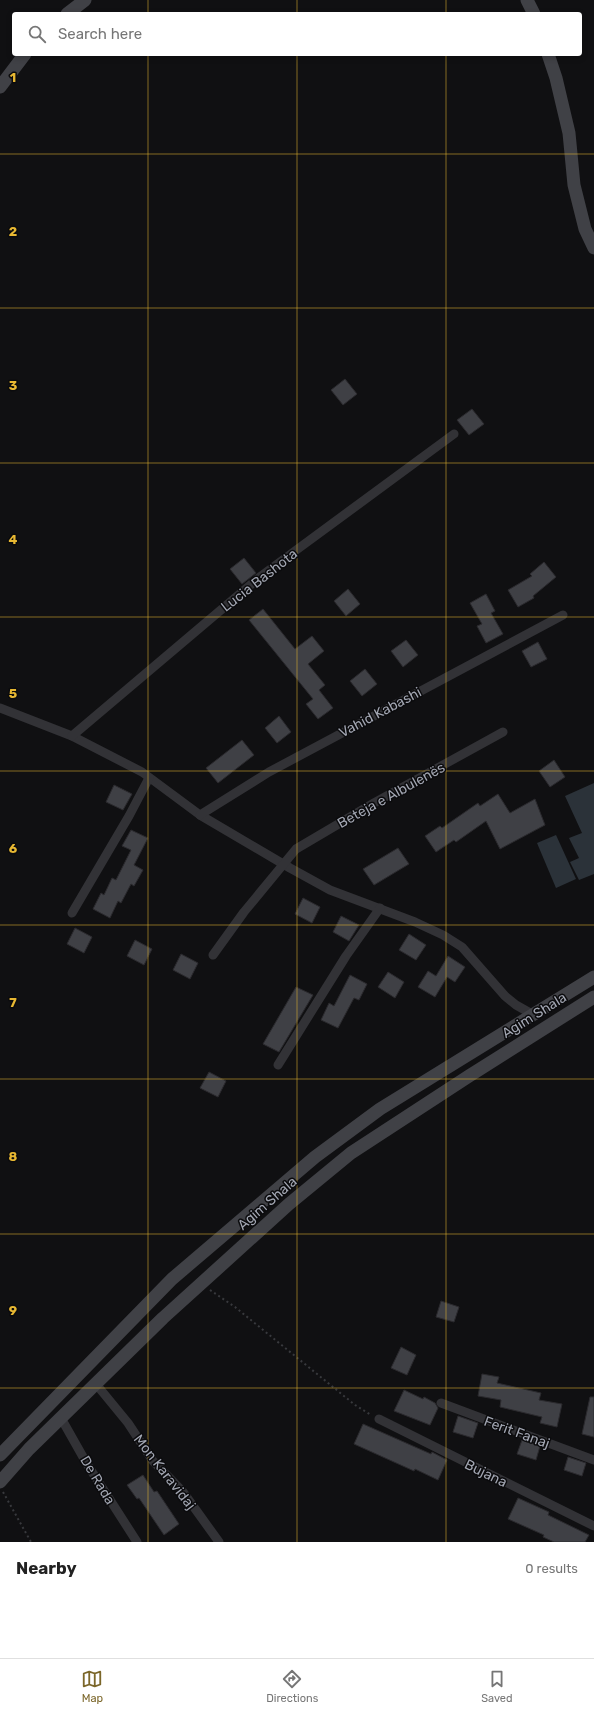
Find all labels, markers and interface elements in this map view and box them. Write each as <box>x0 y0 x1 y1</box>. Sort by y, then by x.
search box <box>12 12 582 56</box>
icon: search <box>26 23 48 45</box>
text: Search here <box>58 25 142 43</box>
text: 1 <box>10 70 16 85</box>
text: 2 <box>9 224 17 239</box>
text: 3 <box>9 378 18 393</box>
text: 4 <box>9 532 18 547</box>
street label: Lucia Bashota <box>218 545 301 615</box>
street label: Vahid Kabashi <box>336 684 424 741</box>
text: 5 <box>9 686 17 701</box>
street label: Beteja e Albulenës <box>335 759 448 832</box>
text: 6 <box>9 841 18 856</box>
street label: Agim Shala <box>499 989 570 1042</box>
text: 7 <box>9 995 17 1010</box>
text: 8 <box>9 1149 18 1164</box>
street label: Agim Shala <box>234 1173 300 1234</box>
text: 9 <box>9 1303 17 1318</box>
street label: Ferit Fanaj <box>482 1413 552 1452</box>
street label: Mon Karavidaj <box>130 1431 199 1513</box>
street label: De Rada <box>76 1453 119 1508</box>
street label: Bujana <box>462 1456 510 1491</box>
text: Nearby <box>16 1558 77 1578</box>
text: 0 results <box>525 1561 578 1576</box>
tab: Map <box>81 1668 103 1705</box>
tab: Directions <box>266 1668 318 1705</box>
tab: Saved <box>481 1668 513 1705</box>

